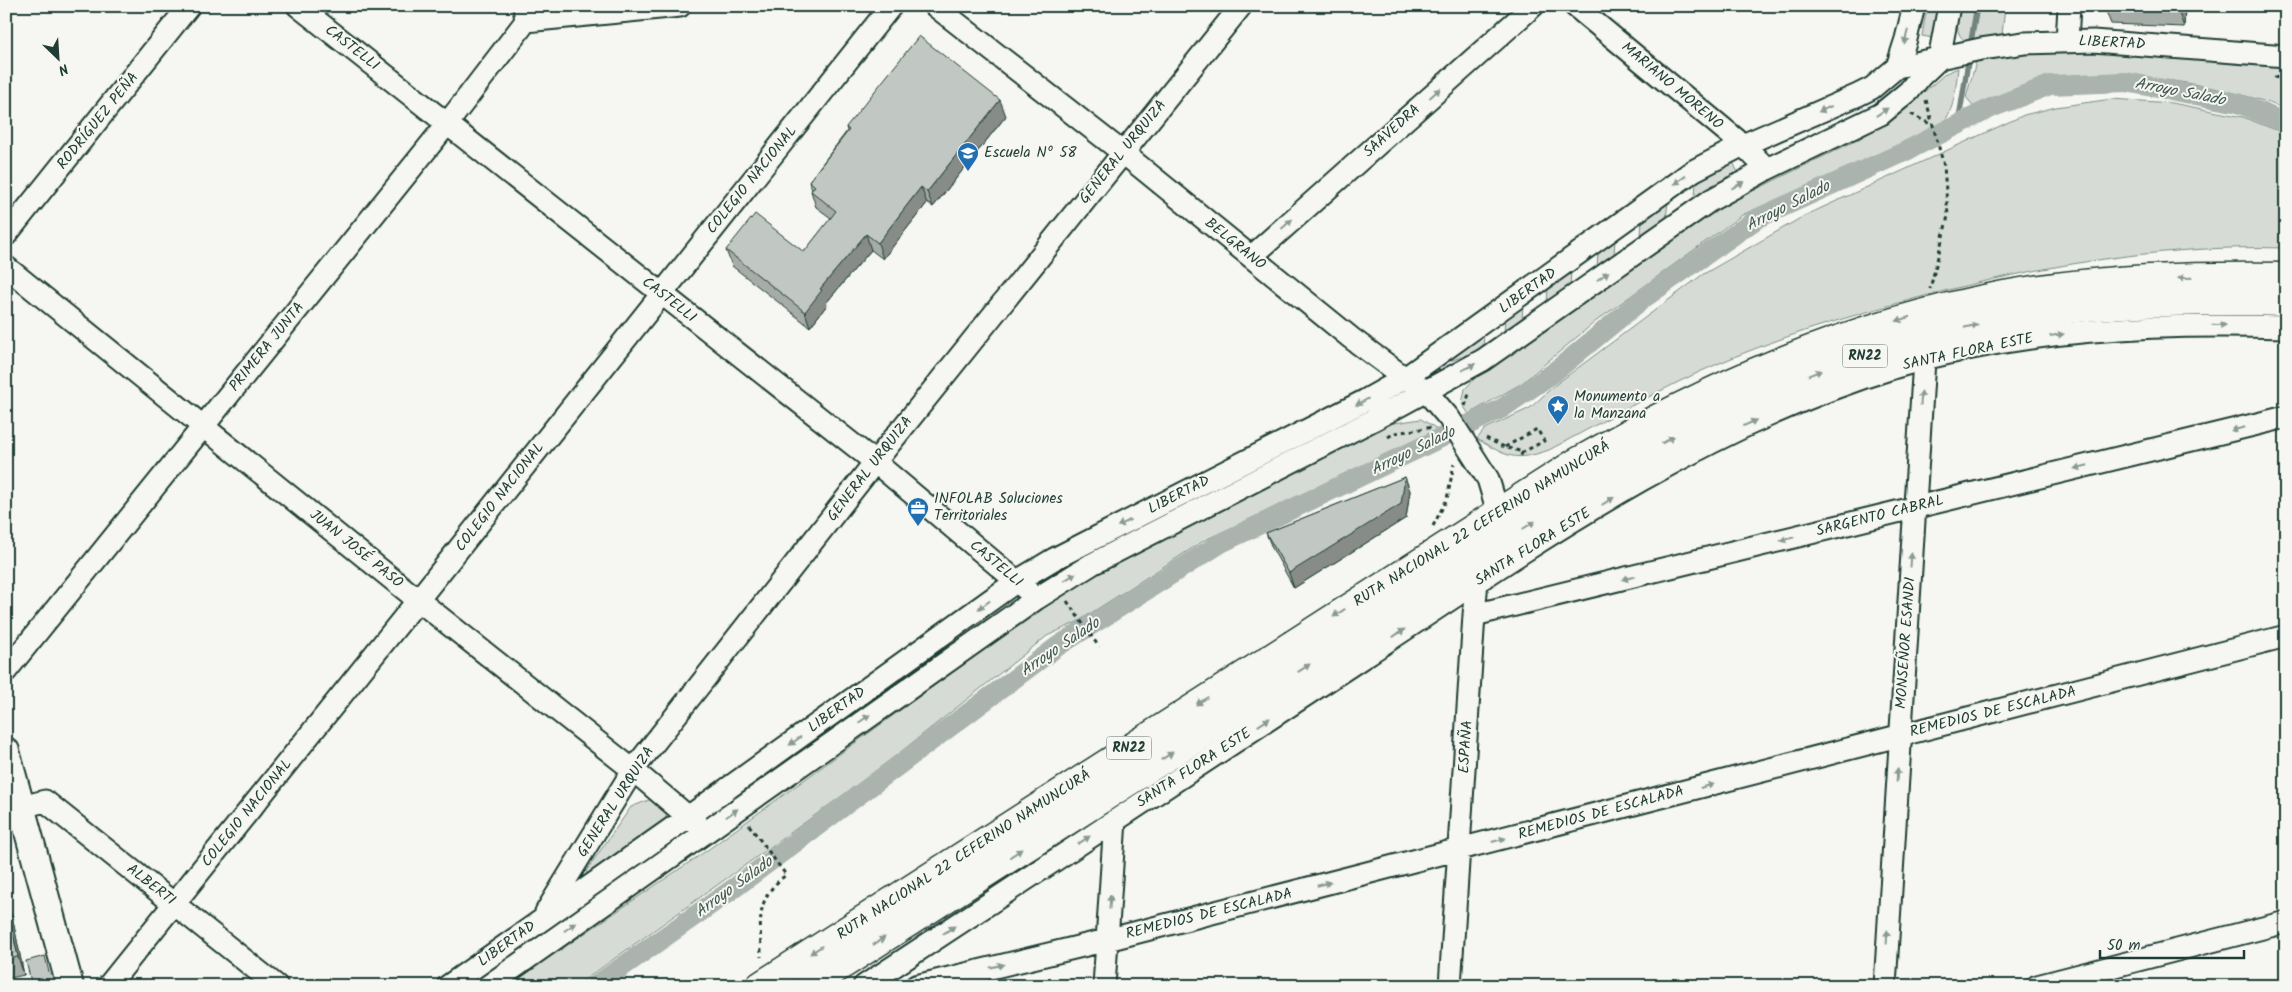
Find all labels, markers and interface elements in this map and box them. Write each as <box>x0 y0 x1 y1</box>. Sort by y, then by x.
street label: CASTELLI <box>319 19 385 77</box>
street label: LIBERTAD <box>2078 29 2146 57</box>
one-way arrow <box>1902 30 1910 45</box>
north arrow <box>32 32 82 82</box>
street label: MARIANO MORENO <box>1616 36 1728 136</box>
text: N <box>54 57 72 81</box>
street label: RODRÍGUEZ PEÑA <box>51 67 145 175</box>
water label: Arroyo Salado <box>2133 71 2229 113</box>
one-way arrow <box>1429 88 1442 99</box>
street label: GENERAL URQUIZA <box>1073 95 1173 209</box>
street label: SAAVEDRA <box>1358 98 1426 164</box>
one-way arrow <box>1818 106 1832 114</box>
one-way arrow <box>1876 107 1889 117</box>
street label: COLEGIO NACIONAL <box>701 120 803 240</box>
school or university icon: Escuela Nº 58 <box>956 141 980 172</box>
place label: Escuela Nº 58 <box>984 141 1078 165</box>
water label: Arroyo Salado <box>1742 173 1836 238</box>
one-way arrow <box>1673 175 1686 185</box>
one-way arrow <box>1731 181 1744 190</box>
street label: BELGRANO <box>1199 212 1271 276</box>
one-way arrow <box>1281 219 1294 230</box>
street label: LIBERTAD <box>1494 261 1562 320</box>
street label: CASTELLI <box>636 271 702 329</box>
one-way arrow <box>1596 271 1610 281</box>
one-way arrow <box>2176 274 2192 282</box>
street label: PRIMERA JUNTA <box>223 297 311 397</box>
one-way arrow <box>1896 316 1911 324</box>
one-way arrow <box>2211 321 2227 329</box>
one-way arrow <box>1963 322 1978 330</box>
street label: SANTA FLORA ESTE <box>1900 326 2037 378</box>
one-way arrow <box>2049 331 2065 339</box>
road number: RN22 <box>1842 344 1888 368</box>
one-way arrow <box>1461 363 1476 371</box>
one-way arrow <box>1808 369 1823 377</box>
place label: Monumento a la Manzana <box>1574 385 1660 426</box>
one-way arrow <box>1918 390 1926 406</box>
place icon: Monumento a la Manzana <box>1546 394 1570 425</box>
one-way arrow <box>1355 398 1370 406</box>
street label: GENERAL URQUIZA <box>821 411 919 527</box>
water label: Arroyo Salado <box>1366 419 1461 482</box>
one-way arrow <box>1743 419 1757 427</box>
one-way arrow <box>2231 425 2246 433</box>
street label: RUTA NACIONAL 22 CEFERINO NAMUNCURÁ <box>1349 435 1615 613</box>
one-way arrow <box>1660 436 1675 444</box>
street label: COLEGIO NACIONAL <box>449 437 551 557</box>
one-way arrow <box>2073 463 2088 471</box>
street label: LIBERTAD <box>1144 469 1214 521</box>
place label: INFOLAB Soluciones Territoriales <box>934 487 1063 528</box>
street label: SARGENTO CABRAL <box>1814 489 1946 543</box>
office icon: INFOLAB Soluciones Territoriales <box>906 496 930 527</box>
one-way arrow <box>1601 496 1614 505</box>
street label: SANTA FLORA ESTE <box>1470 501 1597 592</box>
street label: JUAN JOSÉ PASO <box>304 504 408 594</box>
one-way arrow <box>1117 519 1131 527</box>
one-way arrow <box>1522 520 1536 530</box>
street label: CASTELLI <box>964 534 1028 594</box>
one-way arrow <box>1779 535 1794 543</box>
one-way arrow <box>1907 552 1915 568</box>
one-way arrow <box>1064 573 1077 582</box>
one-way arrow <box>1621 574 1636 582</box>
street label: MONSEÑOR ESANDI <box>1889 576 1923 710</box>
one-way arrow <box>977 600 991 610</box>
one-way arrow <box>1332 608 1346 618</box>
water label: Arroyo Salado <box>1015 610 1106 683</box>
one-way arrow <box>1393 628 1406 637</box>
one-way arrow <box>1298 663 1311 672</box>
street label: LIBERTAD <box>803 680 871 739</box>
street label: REMEDIOS DE ESCALADA <box>1907 680 2079 744</box>
one-way arrow <box>1196 696 1209 706</box>
one-way arrow <box>858 714 871 724</box>
one-way arrow <box>1257 717 1271 727</box>
street label: ESPAÑA <box>1452 720 1480 774</box>
street label: SANTA FLORA ESTE <box>1132 721 1257 814</box>
one-way arrow <box>789 735 802 746</box>
road number: RN22 <box>1106 736 1152 760</box>
street label: GENERAL URQUIZA <box>571 742 661 862</box>
one-way arrow <box>1161 751 1174 760</box>
street label: COLEGIO NACIONAL <box>196 753 298 873</box>
street label: RUTA NACIONAL 22 CEFERINO NAMUNCURÁ <box>832 763 1096 947</box>
one-way arrow <box>1894 767 1902 783</box>
street label: REMEDIOS DE ESCALADA <box>1515 779 1687 847</box>
one-way arrow <box>1699 781 1714 789</box>
one-way arrow <box>725 808 738 818</box>
one-way arrow <box>1491 835 1506 843</box>
one-way arrow <box>1078 836 1091 845</box>
one-way arrow <box>1009 848 1023 857</box>
water label: Arroyo Salado <box>690 849 780 924</box>
street label: ALBERTI <box>121 858 181 912</box>
one-way arrow <box>1317 880 1332 888</box>
street label: REMEDIOS DE ESCALADA <box>1123 882 1295 946</box>
one-way arrow <box>1106 894 1114 910</box>
street label: LIBERTAD <box>473 914 541 973</box>
one-way arrow <box>564 922 577 932</box>
one-way arrow <box>942 925 955 935</box>
scale bar <box>2100 927 2243 959</box>
one-way arrow <box>1884 929 1892 945</box>
text: 50 m <box>2107 934 2141 958</box>
one-way arrow <box>873 936 886 945</box>
one-way arrow <box>809 945 822 955</box>
one-way arrow <box>989 962 1004 970</box>

